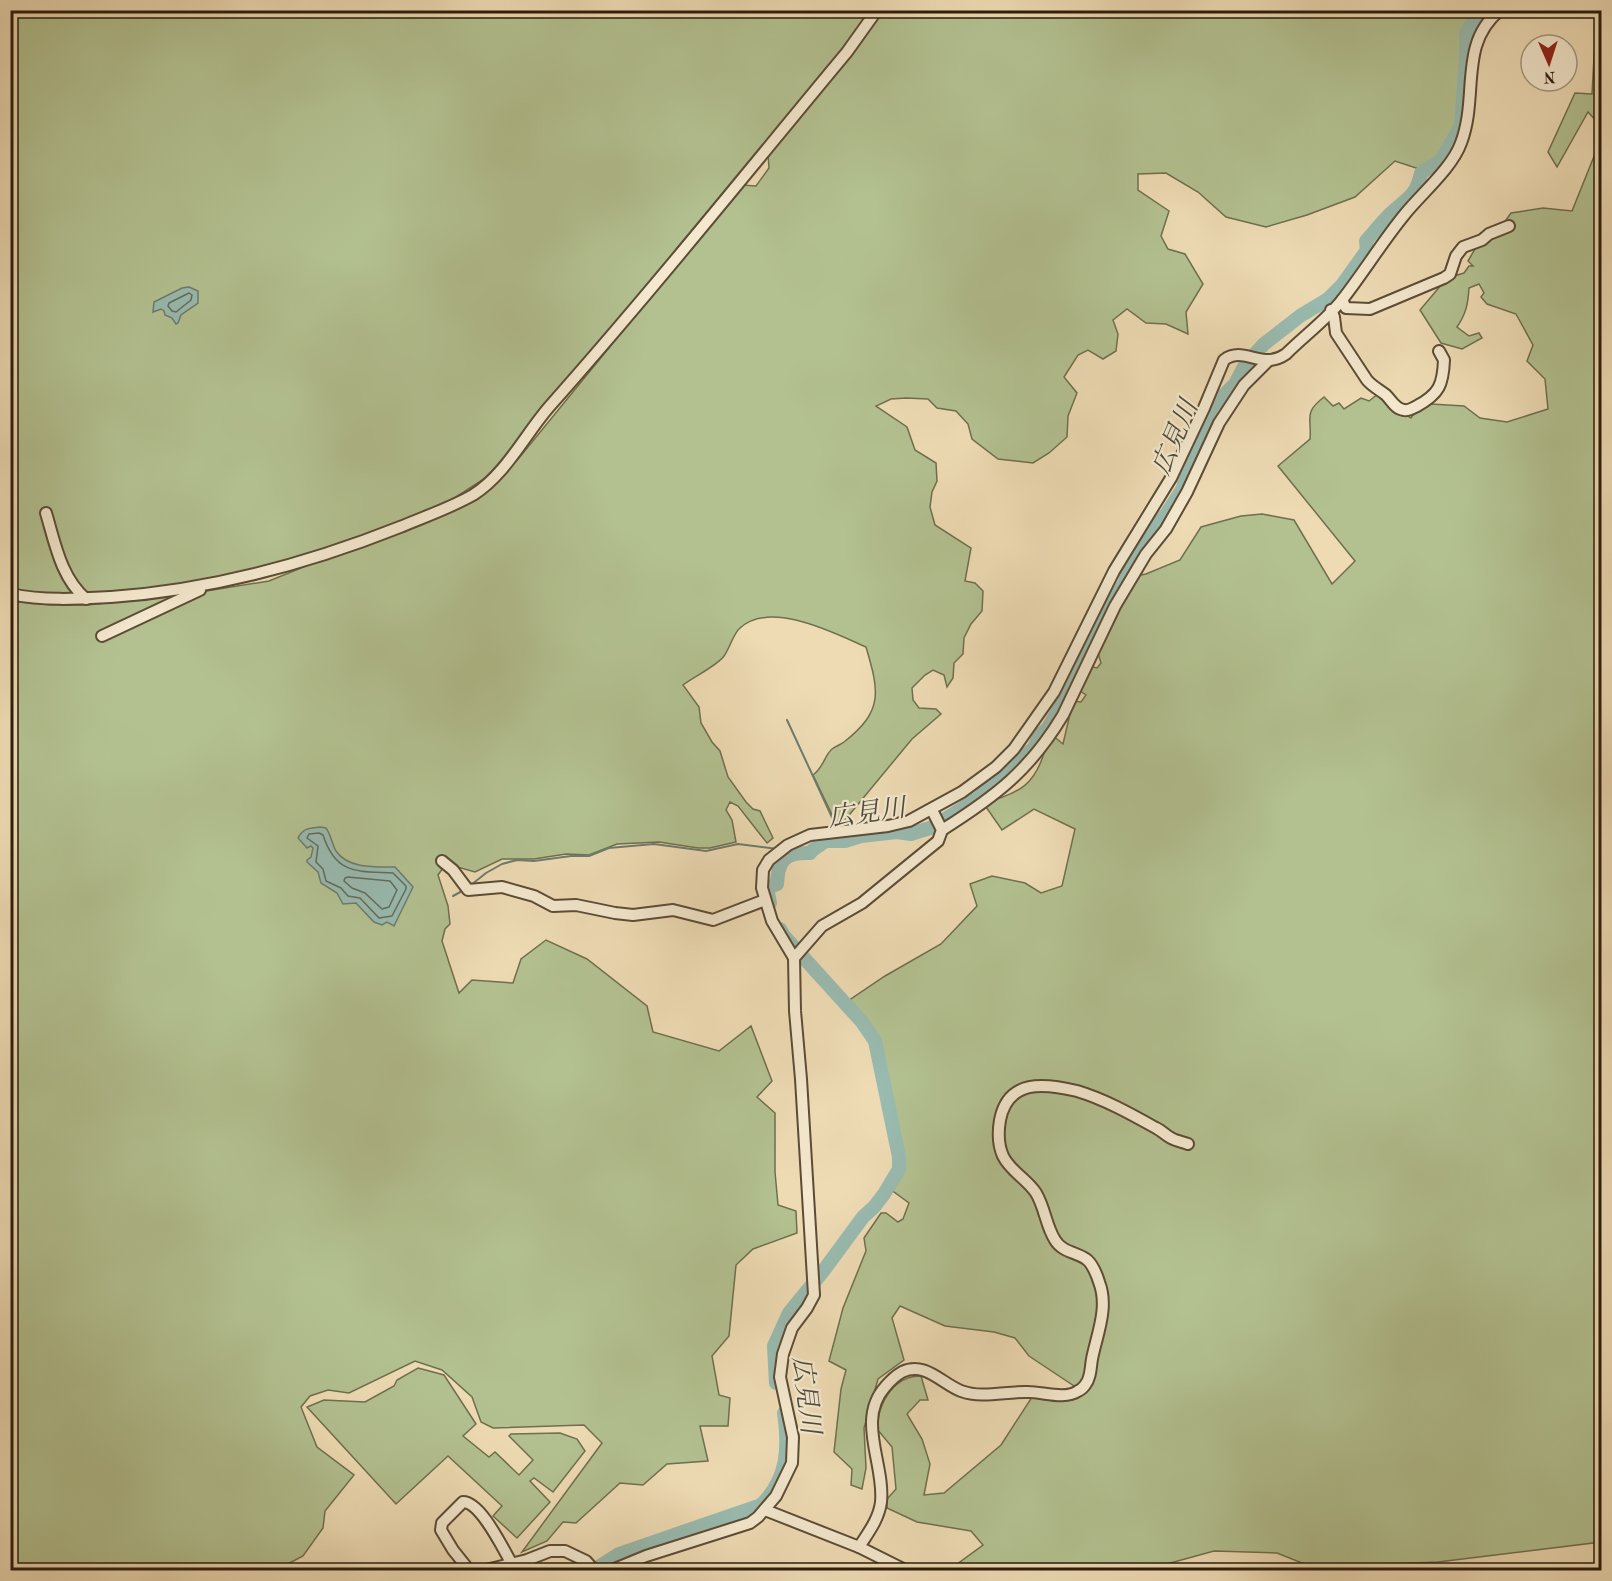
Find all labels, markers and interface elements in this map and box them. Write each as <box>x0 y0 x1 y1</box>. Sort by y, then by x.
north arrow <box>1519 33 1579 93</box>
text: N <box>1542 68 1556 84</box>
water label: 広見川 <box>1147 393 1204 479</box>
water label: 広見川 <box>826 793 910 832</box>
water label: 広見川 <box>787 1354 825 1438</box>

